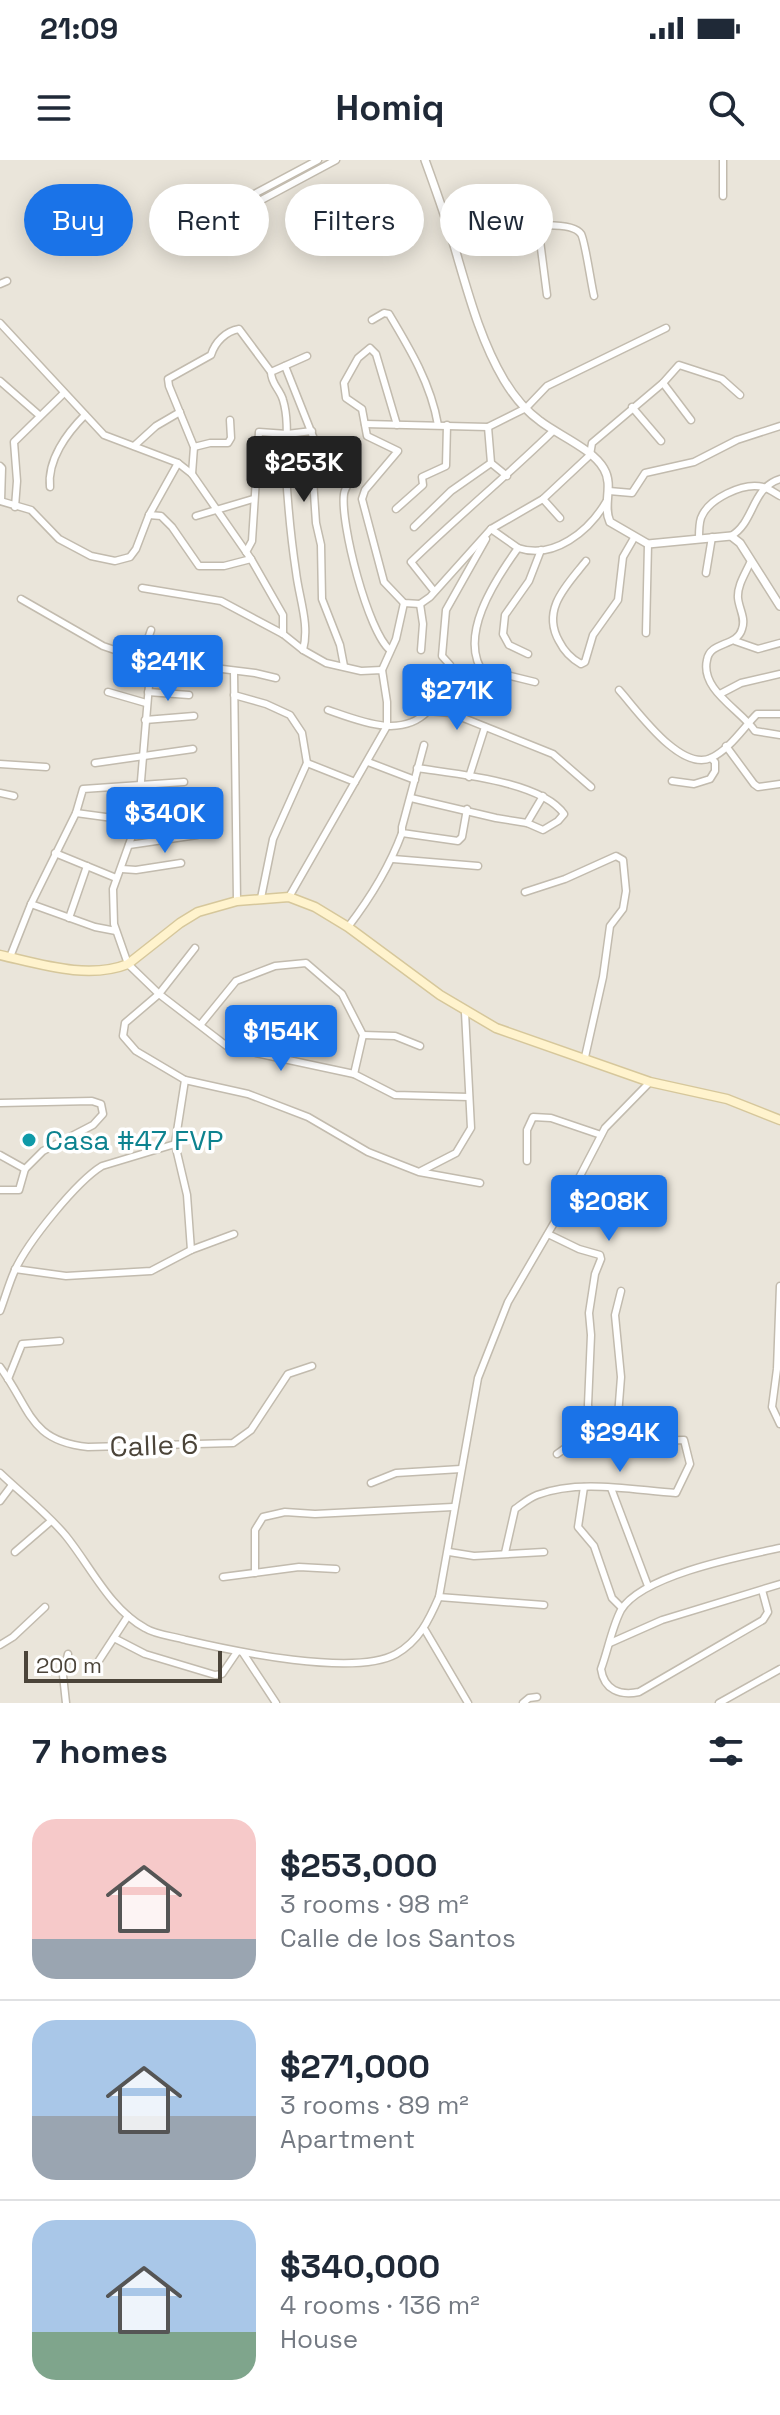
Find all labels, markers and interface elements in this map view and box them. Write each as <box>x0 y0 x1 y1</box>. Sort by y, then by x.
text: 21:09 <box>40 9 118 48</box>
text: Homiq <box>336 85 444 131</box>
icon: menu <box>32 86 76 130</box>
icon: search <box>704 86 748 130</box>
chip: Buy <box>24 184 133 256</box>
chip: Rent <box>149 184 269 256</box>
chip: Filters <box>285 184 424 256</box>
chip: New <box>440 184 553 256</box>
pin: $253K <box>248 436 360 504</box>
text: $253K <box>265 445 343 479</box>
pin: $241K <box>112 635 224 703</box>
text: $241K <box>131 644 205 678</box>
pin: $271K <box>401 664 513 732</box>
text: $271K <box>420 673 494 707</box>
pin: $340K <box>109 787 221 855</box>
text: $340K <box>124 796 206 830</box>
pin: $154K <box>225 1005 337 1073</box>
text: $154K <box>243 1014 319 1048</box>
place label: Casa #47 FVP <box>45 1122 223 1158</box>
marker: Casa #47 FVP <box>20 1131 38 1149</box>
pin: $208K <box>553 1175 665 1243</box>
text: $208K <box>569 1184 649 1218</box>
pin: $294K <box>564 1406 676 1474</box>
text: $294K <box>580 1415 660 1449</box>
street label: Calle 6 <box>109 1425 199 1465</box>
scale bar <box>24 1647 222 1683</box>
text: 200 m <box>36 1651 102 1679</box>
icon: filters <box>704 1729 748 1773</box>
text: 7 homes <box>32 1730 168 1773</box>
text: $253,000 <box>280 1844 438 1887</box>
icon: home <box>96 1851 192 1947</box>
text: 3 rooms · 98 m² <box>280 1887 469 1921</box>
text: Calle de los Santos <box>280 1921 516 1955</box>
text: $271,000 <box>280 2045 430 2088</box>
icon: home <box>96 2052 192 2148</box>
text: 3 rooms · 89 m² <box>280 2088 469 2122</box>
text: Apartment <box>280 2122 415 2156</box>
text: $340,000 <box>280 2245 440 2288</box>
icon: home <box>96 2252 192 2348</box>
text: 4 rooms · 136 m² <box>280 2288 480 2322</box>
text: House <box>280 2322 358 2356</box>

